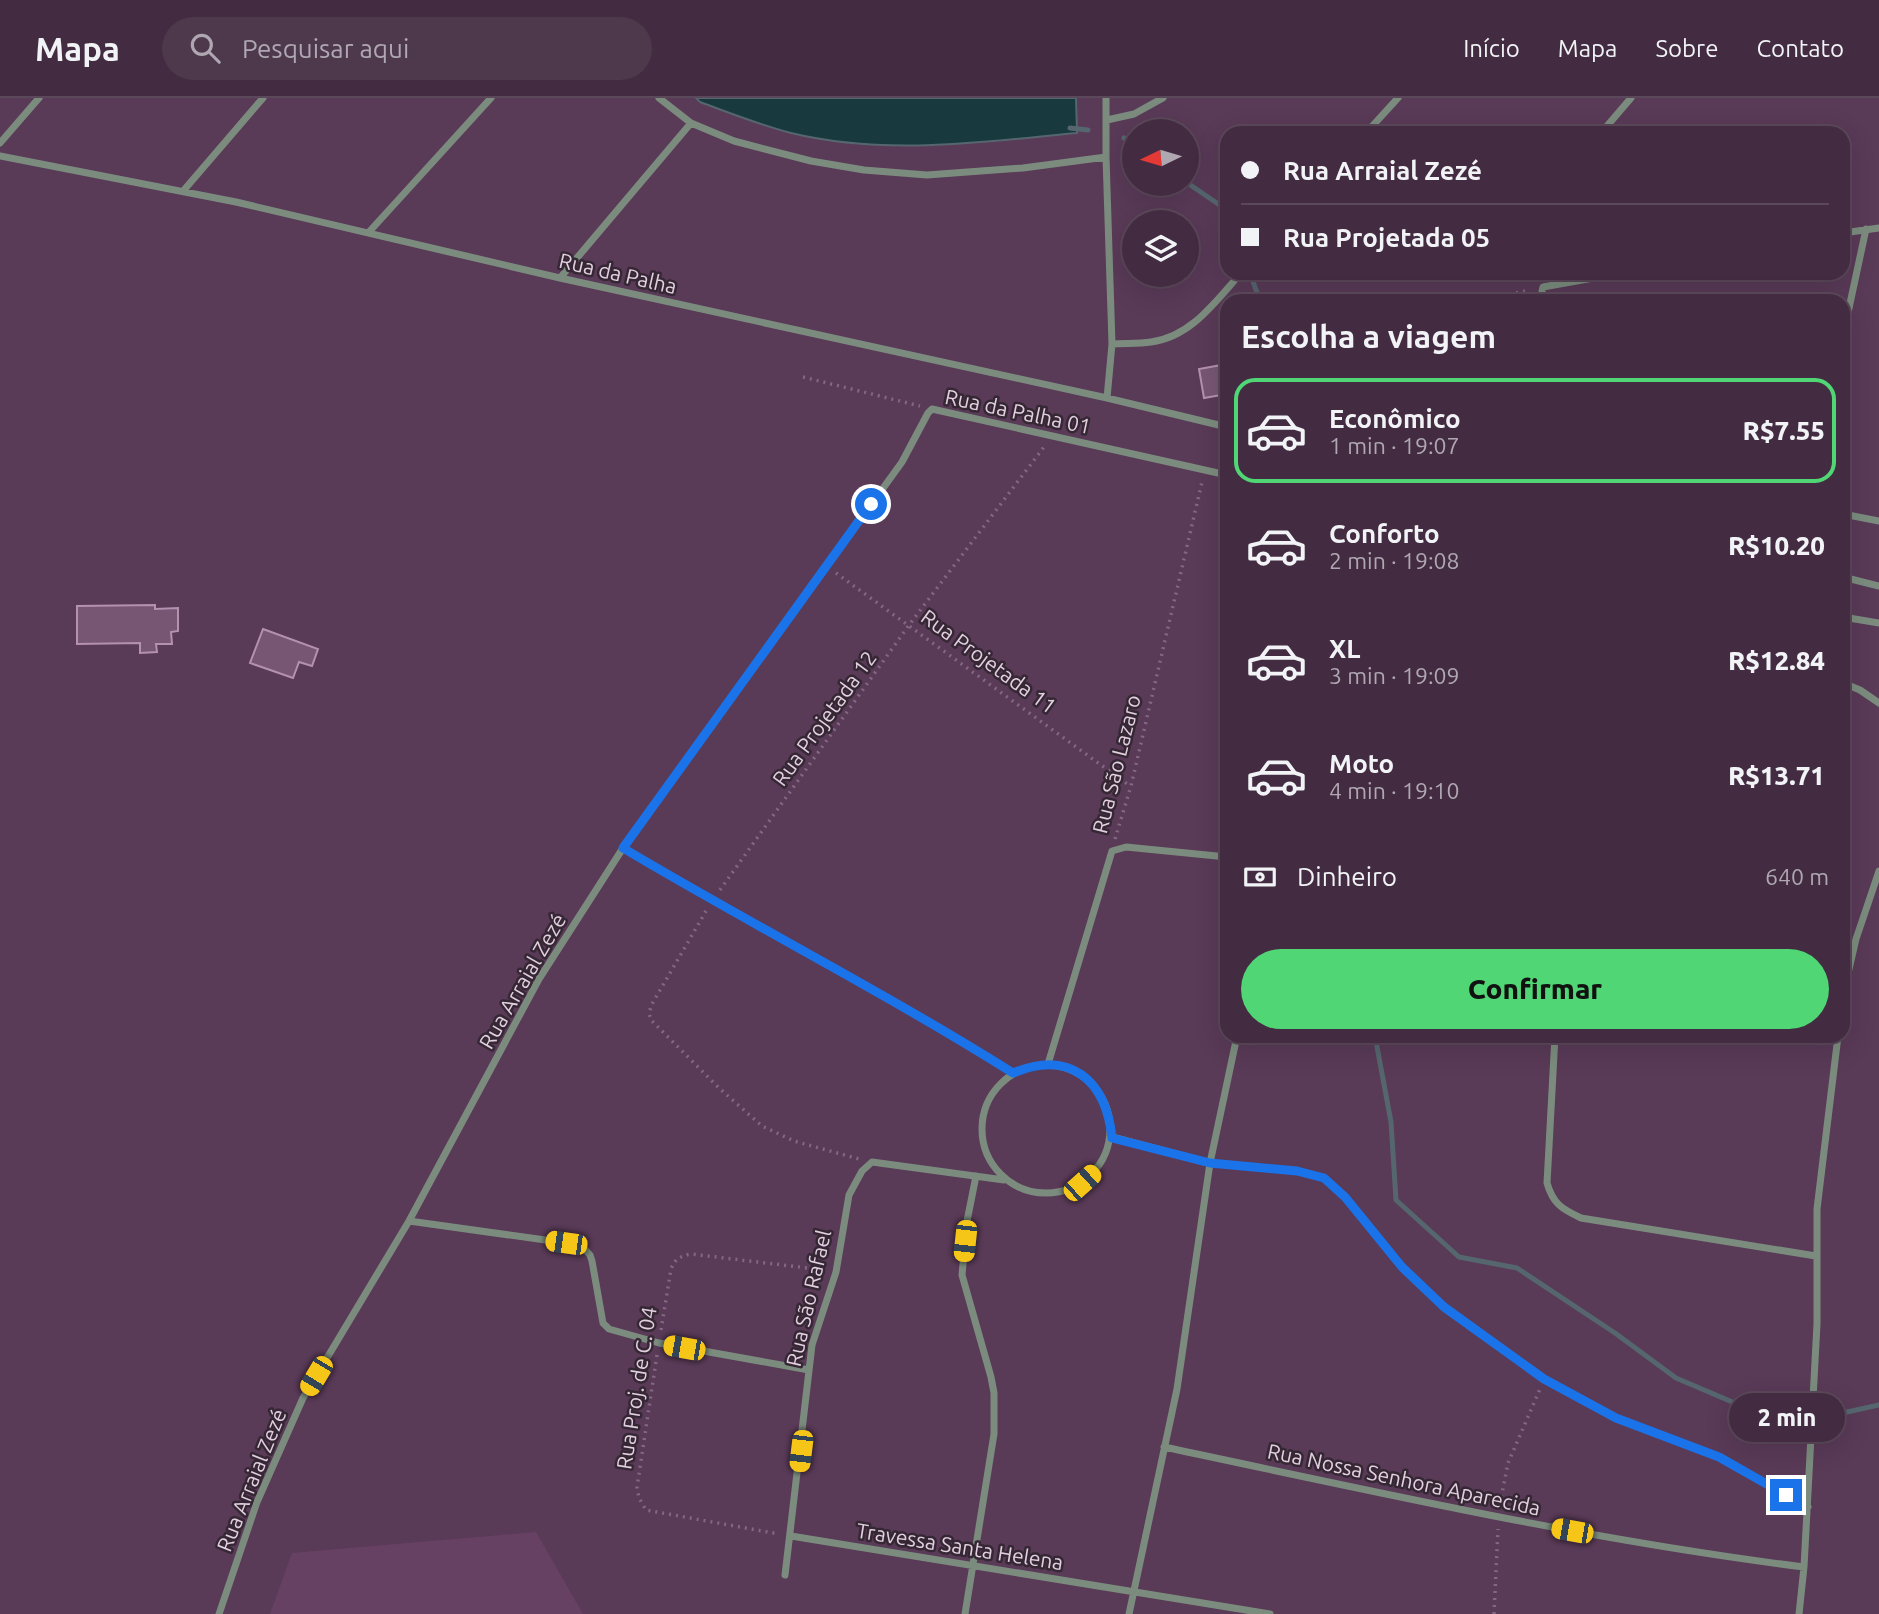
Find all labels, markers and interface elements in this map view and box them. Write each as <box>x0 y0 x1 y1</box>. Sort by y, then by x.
search box <box>162 17 652 80</box>
icon: search <box>186 29 224 67</box>
text: Mapa <box>35 30 120 67</box>
text: Pesquisar aqui <box>242 34 409 63</box>
text: Início <box>1463 35 1520 62</box>
text: Mapa <box>1558 35 1617 62</box>
text: Sobre <box>1655 35 1718 62</box>
text: Contato <box>1756 35 1844 62</box>
north arrow <box>1122 119 1199 196</box>
map controls <box>1122 119 1199 287</box>
text: Rua Arraial Zezé <box>1283 156 1482 185</box>
button: layers <box>1122 210 1199 287</box>
text: Rua Projetada 05 <box>1283 223 1490 252</box>
street label: Rua da Palha <box>557 248 679 298</box>
text: Escolha a viagem <box>1241 318 1496 354</box>
street label: Rua da Palha 01 <box>943 384 1093 438</box>
icon: car <box>1245 399 1308 462</box>
text: Econômico <box>1329 404 1461 433</box>
text: R$7.55 <box>1743 416 1825 445</box>
text: 1 min · 19:07 <box>1329 433 1460 458</box>
route start <box>855 488 887 520</box>
icon: car <box>1245 514 1308 577</box>
text: Conforto <box>1329 519 1440 548</box>
text: R$10.20 <box>1728 531 1825 560</box>
text: 2 min · 19:08 <box>1329 548 1460 573</box>
street label: Rua Projetada 11 <box>917 604 1061 718</box>
icon: car <box>1245 629 1308 692</box>
text: XL <box>1329 634 1360 663</box>
street label: Rua Projetada 12 <box>767 646 881 790</box>
text: R$12.84 <box>1728 646 1825 675</box>
text: 3 min · 19:09 <box>1329 663 1460 688</box>
street label: Rua São Lazaro <box>1087 692 1145 836</box>
icon: car <box>1245 744 1308 807</box>
text: Moto <box>1329 749 1394 778</box>
text: R$13.71 <box>1728 761 1825 790</box>
text: 4 min · 19:10 <box>1329 778 1460 803</box>
icon: cash <box>1241 858 1279 896</box>
text: Dinheiro <box>1297 862 1397 891</box>
text: 640 m <box>1765 864 1829 889</box>
street label: Rua Arraial Zezé <box>474 909 570 1053</box>
button: Confirmar <box>1241 949 1829 1029</box>
car <box>1060 1161 1105 1205</box>
car <box>953 1219 978 1263</box>
street label: Rua São Rafael <box>781 1227 835 1369</box>
car <box>544 1230 589 1256</box>
street label: Rua Proj. de C. 04 <box>611 1305 661 1471</box>
car <box>662 1334 707 1362</box>
car <box>297 1353 336 1399</box>
callout: 2 min <box>1728 1394 1844 1442</box>
street label: Rua Arraial Zezé <box>211 1405 291 1555</box>
text: 2 min <box>1758 1405 1816 1430</box>
car <box>789 1429 814 1473</box>
street label: Rua Nossa Senhora Aparecida <box>1265 1438 1543 1520</box>
route end <box>1770 1479 1802 1511</box>
car <box>1550 1517 1595 1545</box>
street label: Travessa Santa Helena <box>855 1518 1065 1574</box>

